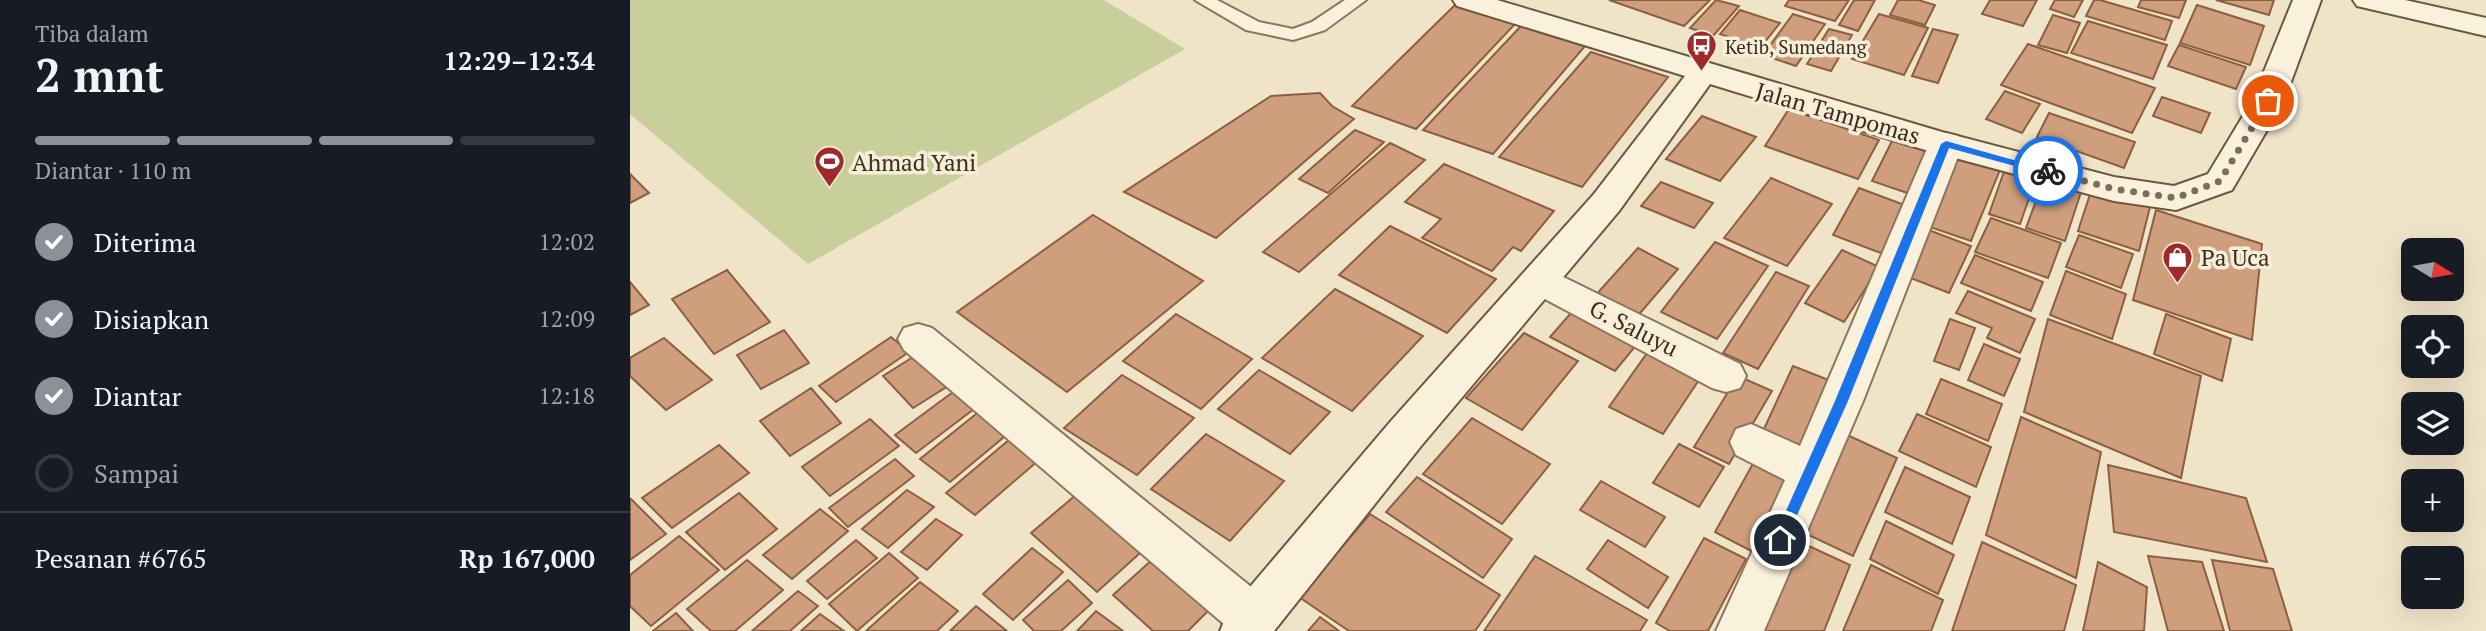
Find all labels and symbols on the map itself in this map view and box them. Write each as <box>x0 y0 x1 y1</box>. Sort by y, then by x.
bus stop icon: Ketib, Sumedang <box>1685 29 1719 73</box>
place label: Ketib, Sumedang <box>1725 34 1868 59</box>
pin <box>2238 71 2298 131</box>
street label: Jalan Tampomas <box>1752 75 1924 151</box>
courier <box>2013 136 2083 206</box>
sports icon: Ahmad Yani <box>812 145 846 189</box>
place label: Ahmad Yani <box>852 147 976 178</box>
north arrow <box>2401 238 2464 301</box>
shop icon: Pa Uca <box>2161 240 2195 284</box>
place label: Pa Uca <box>2201 242 2270 273</box>
street label: G. Saluyu <box>1584 292 1684 364</box>
pin <box>1750 510 1810 570</box>

